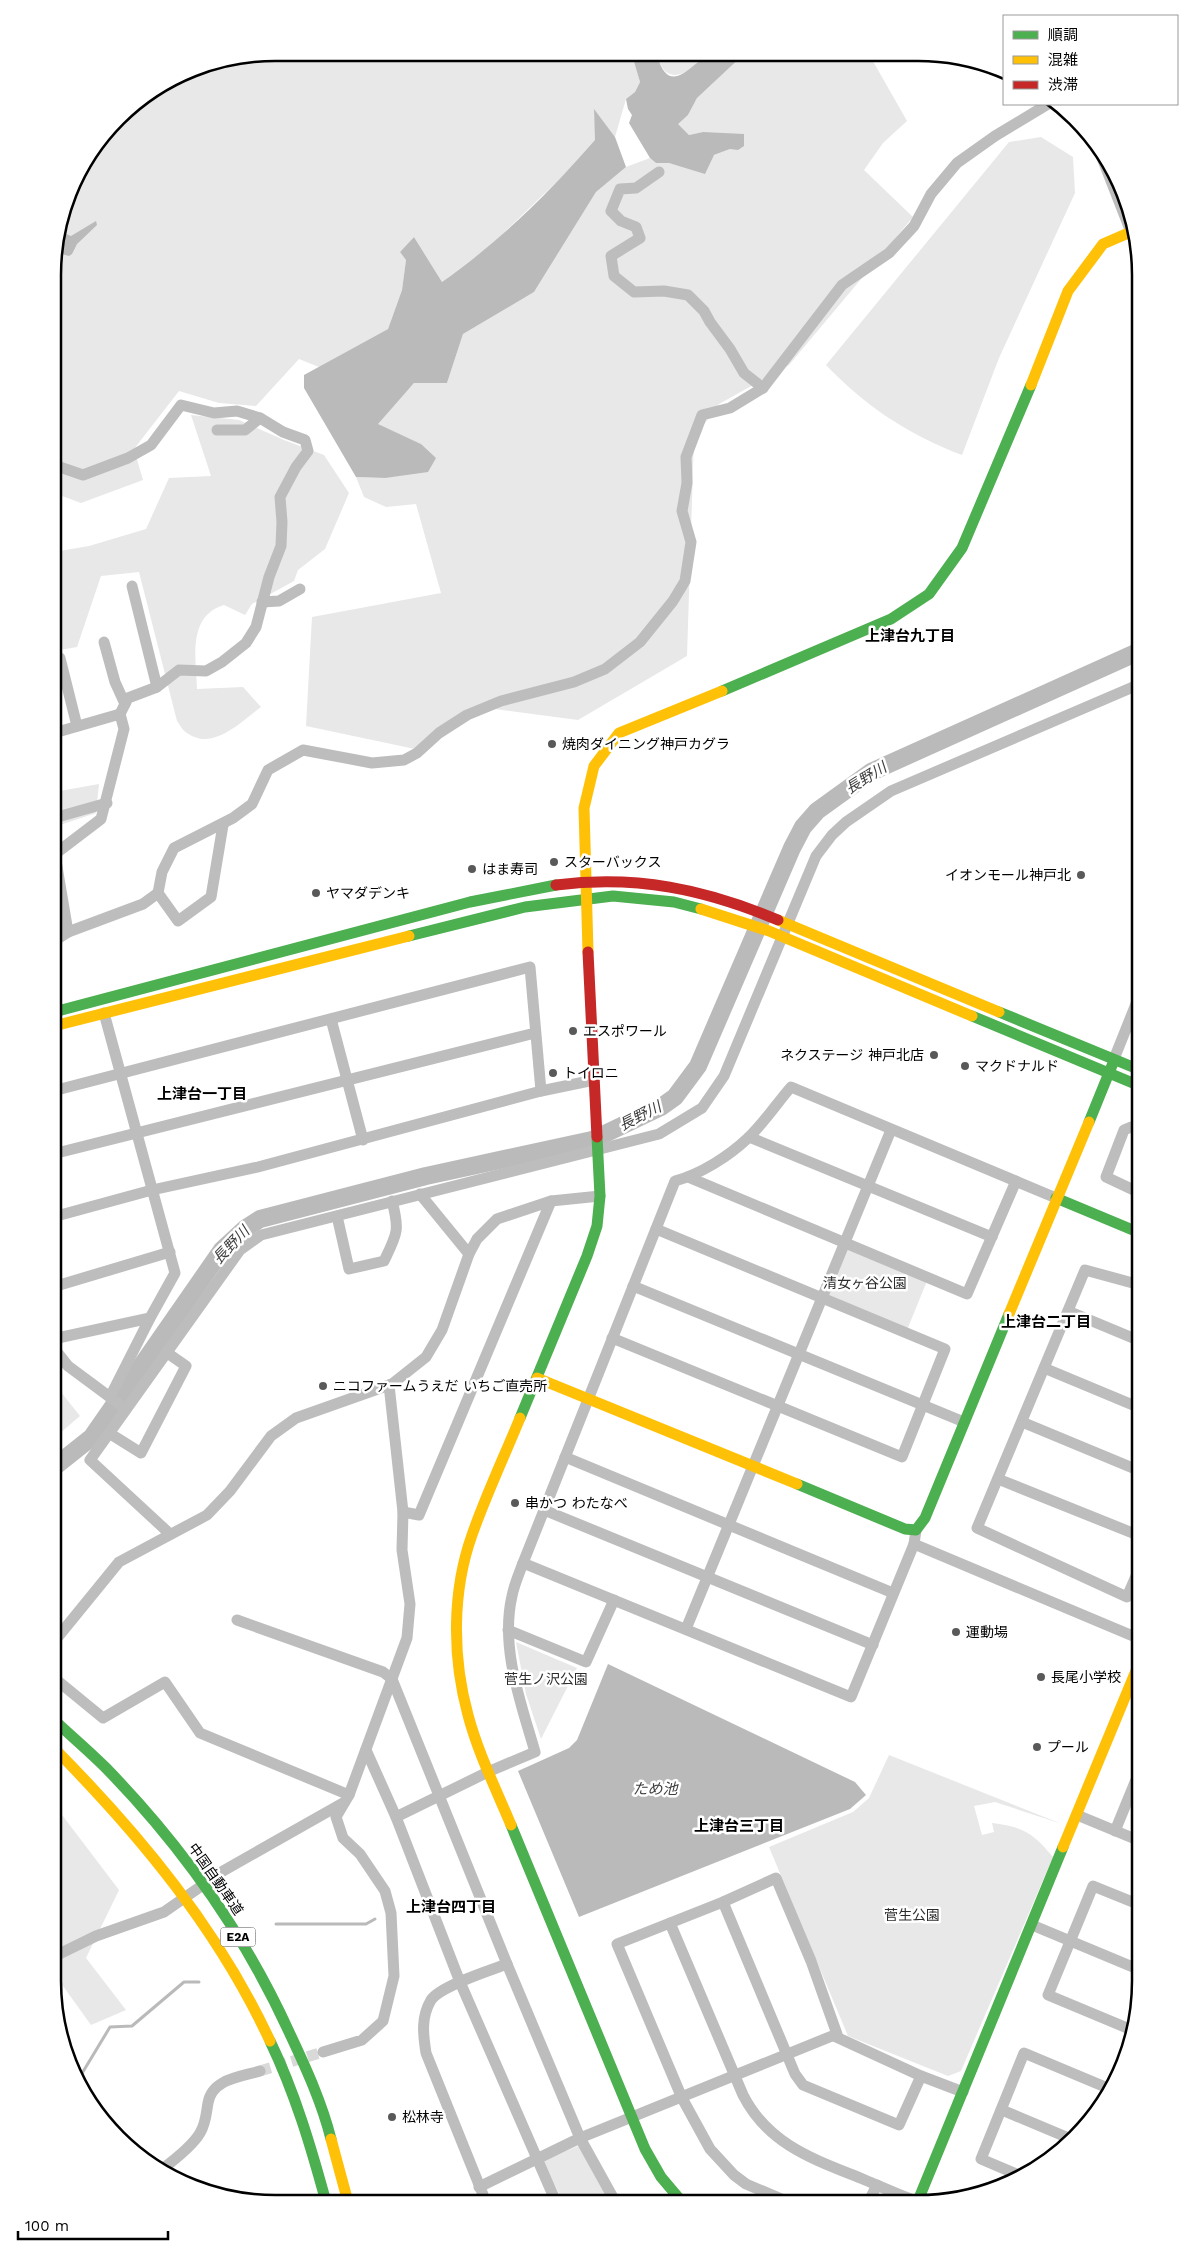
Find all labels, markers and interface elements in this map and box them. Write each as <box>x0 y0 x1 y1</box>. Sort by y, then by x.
legend <box>1003 15 1178 105</box>
text: 順調 <box>1048 26 1078 44</box>
text: 混雑 <box>1048 51 1078 69</box>
text: 渋滞 <box>1048 76 1078 94</box>
district label: 上津台九丁目 <box>865 627 955 645</box>
place label: 焼肉ダイニング神戸カグラ <box>562 736 730 752</box>
marker: 焼肉ダイニング神戸カグラ <box>546 738 558 750</box>
water label: 長野川 <box>842 757 892 798</box>
place label: スターバックス <box>564 854 661 870</box>
marker: スターバックス <box>548 856 560 868</box>
place label: はま寿司 <box>482 861 538 877</box>
marker: はま寿司 <box>466 863 478 875</box>
place label: イオンモール神戸北 <box>945 867 1071 883</box>
marker: イオンモール神戸北 <box>1075 869 1087 881</box>
place label: ヤマダデンキ <box>326 885 410 901</box>
marker: ヤマダデンキ <box>310 887 322 899</box>
place label: エスポワール <box>583 1023 667 1039</box>
marker: エスポワール <box>567 1025 579 1037</box>
place label: ネクステージ 神戸北店 <box>780 1047 924 1063</box>
marker: ネクステージ 神戸北店 <box>928 1049 940 1061</box>
place label: マクドナルド <box>975 1058 1059 1074</box>
marker: マクドナルド <box>959 1060 971 1072</box>
place label: トイロニ <box>563 1065 619 1081</box>
marker: トイロニ <box>547 1067 559 1079</box>
district label: 上津台一丁目 <box>157 1085 247 1103</box>
water label: 長野川 <box>616 1097 666 1134</box>
water label: 長野川 <box>209 1221 254 1267</box>
park label: 清女ヶ谷公園 <box>823 1275 907 1291</box>
district label: 上津台二丁目 <box>1001 1313 1091 1331</box>
place label: ニコファームうえだ いちご直売所 <box>333 1378 547 1394</box>
marker: ニコファームうえだ いちご直売所 <box>317 1380 329 1392</box>
place label: 串かつ わたなべ <box>525 1495 628 1511</box>
marker: 串かつ わたなべ <box>509 1497 521 1509</box>
place label: 運動場 <box>966 1624 1008 1640</box>
marker: 運動場 <box>950 1626 962 1638</box>
place label: 長尾小学校 <box>1051 1669 1121 1685</box>
park label: 菅生ノ沢公園 <box>504 1671 588 1687</box>
marker: 長尾小学校 <box>1035 1671 1047 1683</box>
place label: プール <box>1047 1739 1089 1755</box>
marker: プール <box>1031 1741 1043 1753</box>
water label: ため池 <box>632 1780 679 1798</box>
district label: 上津台三丁目 <box>694 1817 784 1835</box>
street label: 中国自動車道 <box>185 1840 247 1918</box>
district label: 上津台四丁目 <box>406 1898 496 1916</box>
park label: 菅生公園 <box>884 1907 940 1923</box>
road number: E2A <box>220 1928 256 1946</box>
place label: 松林寺 <box>402 2109 444 2125</box>
marker: 松林寺 <box>386 2111 398 2123</box>
scale bar <box>18 2208 168 2240</box>
text: 100 m <box>25 2217 69 2235</box>

